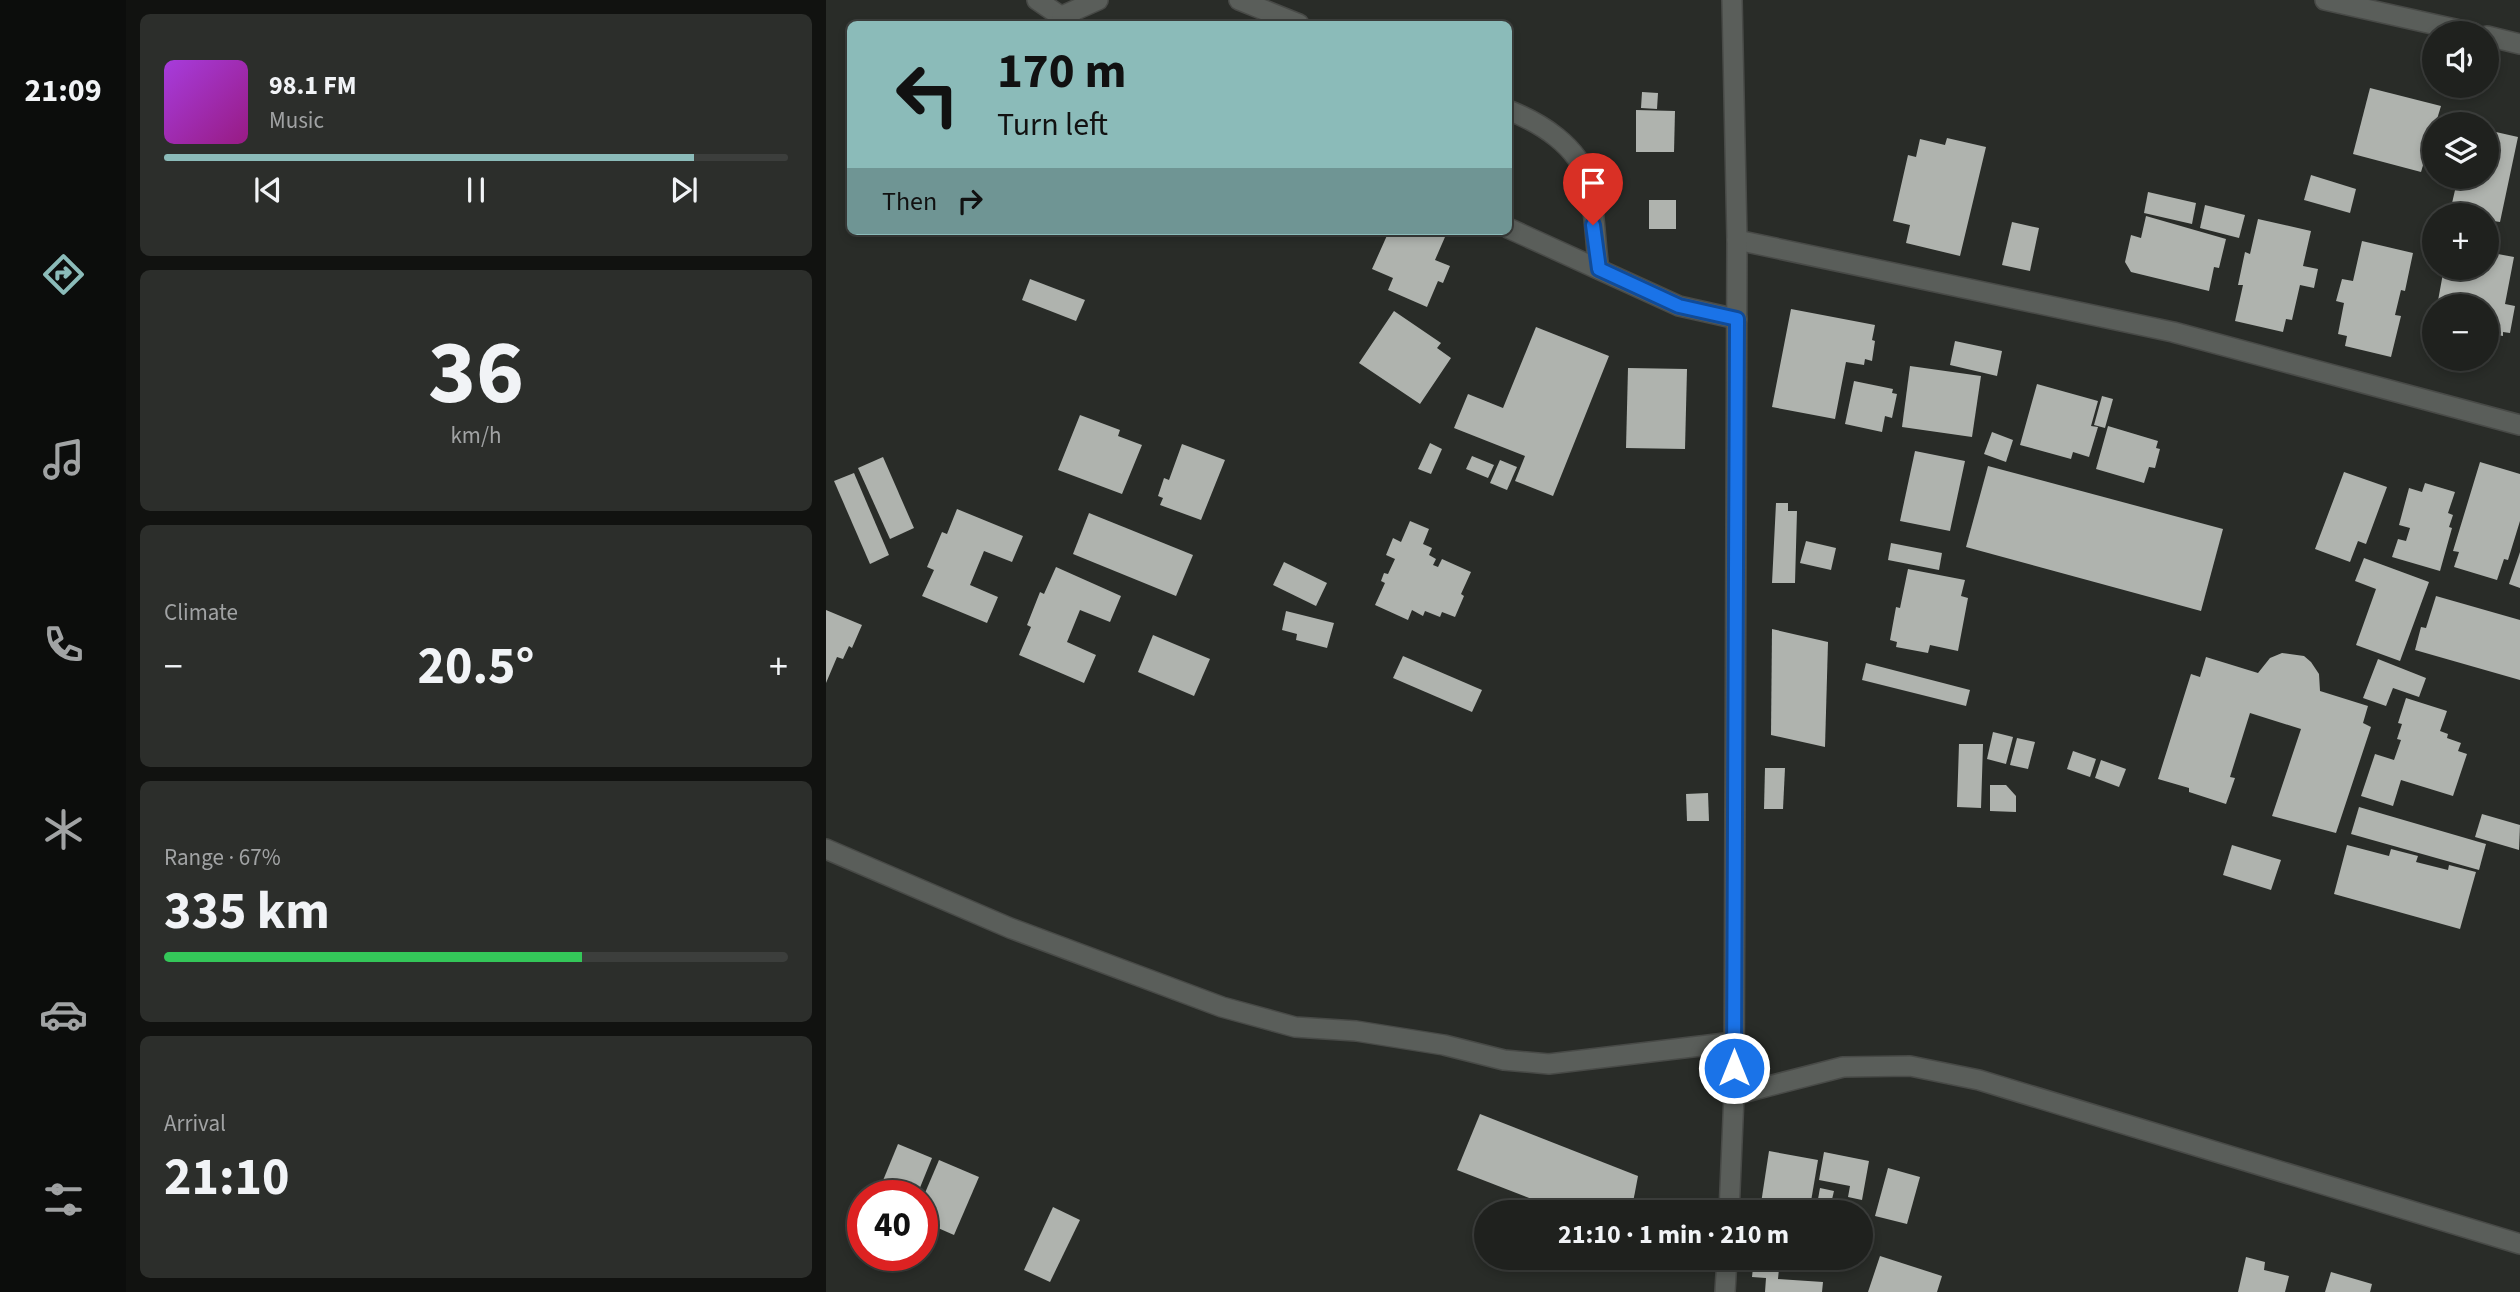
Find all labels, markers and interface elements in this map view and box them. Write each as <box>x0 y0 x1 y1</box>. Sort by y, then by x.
map controls <box>2422 21 2499 371</box>
button: sound <box>2422 21 2499 98</box>
text: 170 m <box>997 37 1126 107</box>
icon: left <box>882 49 973 140</box>
text: 98.1 FM <box>269 67 357 104</box>
text: 21:09 <box>24 68 102 114</box>
text: Turn left <box>997 102 1108 148</box>
text: Music <box>269 104 324 137</box>
button: layers <box>2422 112 2499 189</box>
pin <box>1563 153 1623 225</box>
icon: arrive <box>1574 164 1612 202</box>
icon: previous <box>249 171 287 209</box>
icon: pause <box>457 171 495 209</box>
icon: next <box>665 171 703 209</box>
icon: right <box>951 182 989 220</box>
text: Then <box>882 183 937 220</box>
button: + <box>2422 203 2499 280</box>
icon: directions <box>39 250 88 299</box>
button: − <box>2422 294 2499 371</box>
text: 36 <box>428 309 524 438</box>
text: km/h <box>450 419 502 452</box>
icon: music <box>39 435 88 484</box>
text: Climate <box>164 596 238 629</box>
icon: phone <box>39 620 88 669</box>
text: 20.5° <box>418 630 534 704</box>
text: − <box>164 640 183 694</box>
text: + <box>769 640 788 694</box>
icon: climate <box>39 805 88 854</box>
text: Range · 67% <box>164 841 281 874</box>
text: 335 km <box>164 875 330 949</box>
icon: car <box>39 990 88 1039</box>
position arrow <box>1697 1031 1771 1105</box>
text: Arrival <box>164 1107 226 1140</box>
text: 21:10 <box>164 1141 289 1215</box>
icon: filters <box>39 1175 88 1224</box>
speed limit sign: 40 <box>847 1180 938 1271</box>
text: 21:10 · 1 min · 210 m <box>1558 1216 1789 1253</box>

